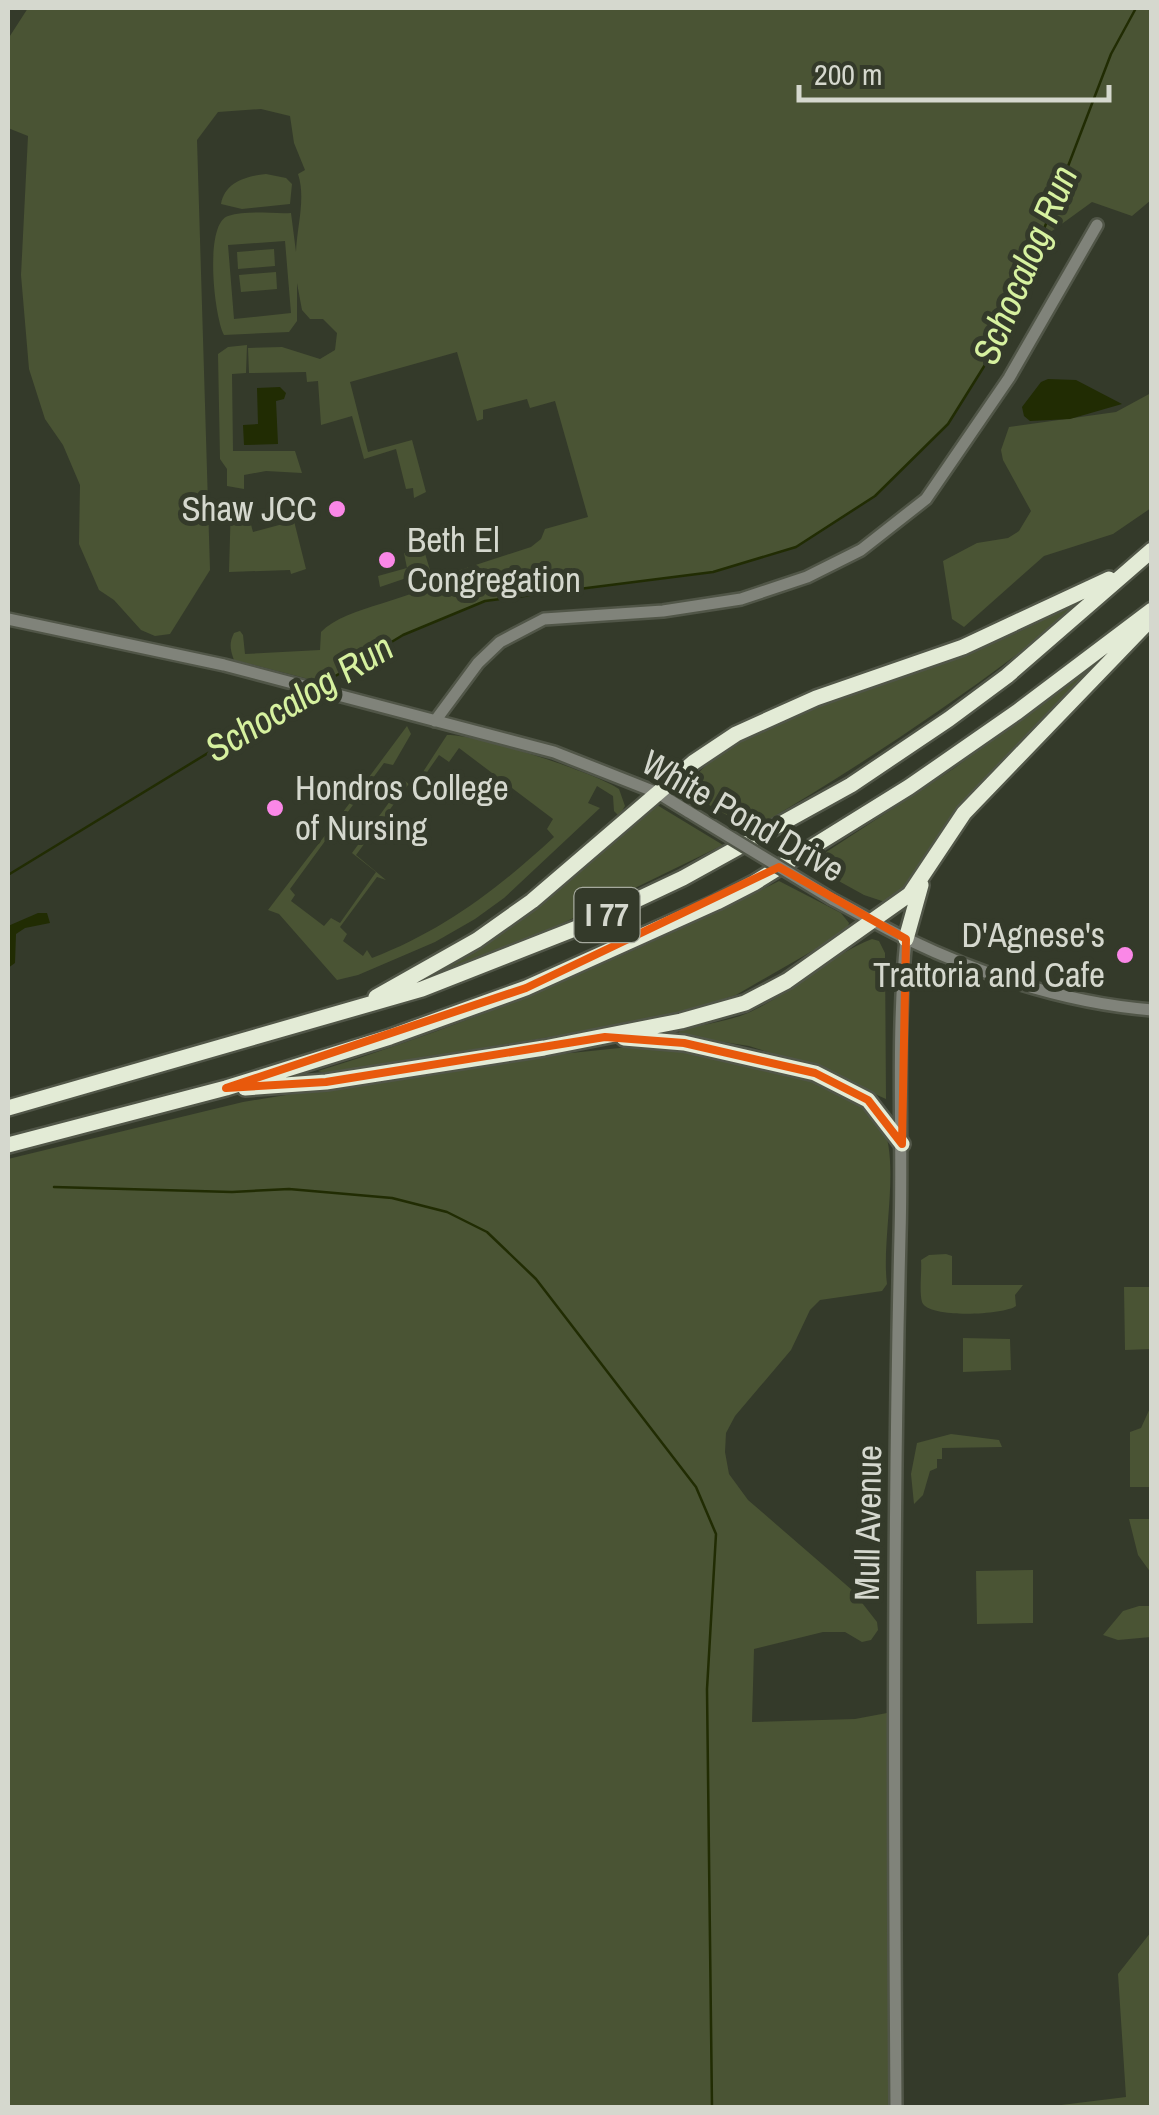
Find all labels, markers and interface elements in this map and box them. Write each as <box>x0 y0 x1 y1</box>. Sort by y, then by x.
scale bar <box>799 40 1109 102</box>
text: 200 m <box>814 54 882 94</box>
water label: Schocalog Run <box>960 158 1089 372</box>
place label: Shaw JCC <box>181 485 317 532</box>
marker: Shaw JCC <box>326 498 348 520</box>
place label: Beth El Congregation <box>407 516 581 603</box>
marker: Beth El Congregation <box>376 549 398 571</box>
water label: Schocalog Run <box>195 621 402 774</box>
street label: White Pond Drive <box>633 739 853 893</box>
place label: Hondros College of Nursing <box>295 764 509 851</box>
marker: Hondros College of Nursing <box>264 797 286 819</box>
road number: I 77 <box>574 888 640 942</box>
place label: D'Agnese's Trattoria and Cafe <box>873 911 1105 998</box>
marker: D'Agnese's Trattoria and Cafe <box>1114 944 1136 966</box>
street label: Mull Avenue <box>843 1445 892 1601</box>

